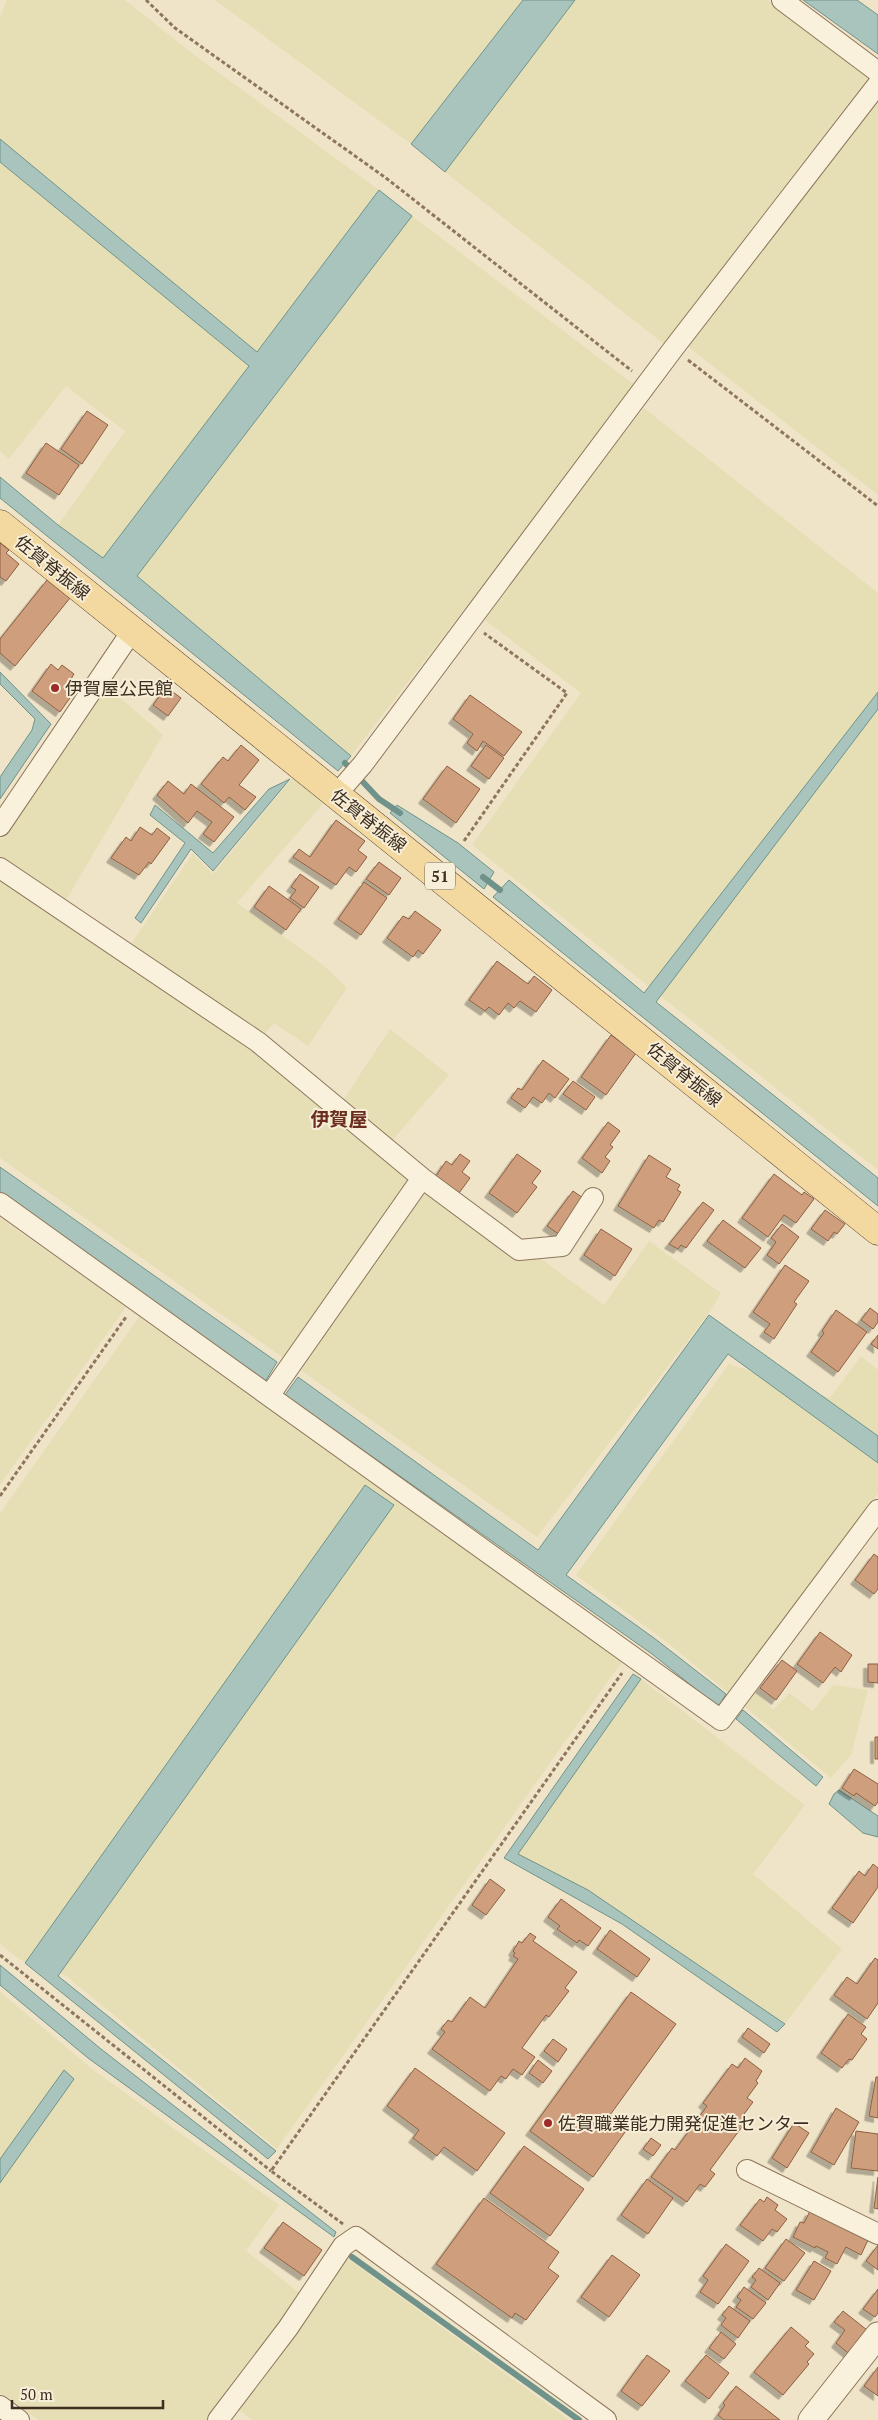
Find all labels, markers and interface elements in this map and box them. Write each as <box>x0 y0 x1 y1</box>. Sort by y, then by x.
street label: 佐賀脊振線 <box>10 529 96 605</box>
place label: 伊賀屋公民館 <box>65 676 173 700</box>
marker: 伊賀屋公民館 <box>49 682 61 694</box>
street label: 佐賀脊振線 <box>326 783 412 857</box>
road number: 51 <box>425 862 455 889</box>
street label: 佐賀脊振線 <box>642 1036 728 1112</box>
district label: 伊賀屋 <box>310 1106 368 1131</box>
place label: 佐賀職業能力開発促進センター <box>558 2111 810 2135</box>
marker: 佐賀職業能力開発促進センター <box>542 2117 554 2129</box>
scale bar <box>12 2378 164 2410</box>
text: 50 m <box>20 2384 53 2404</box>

